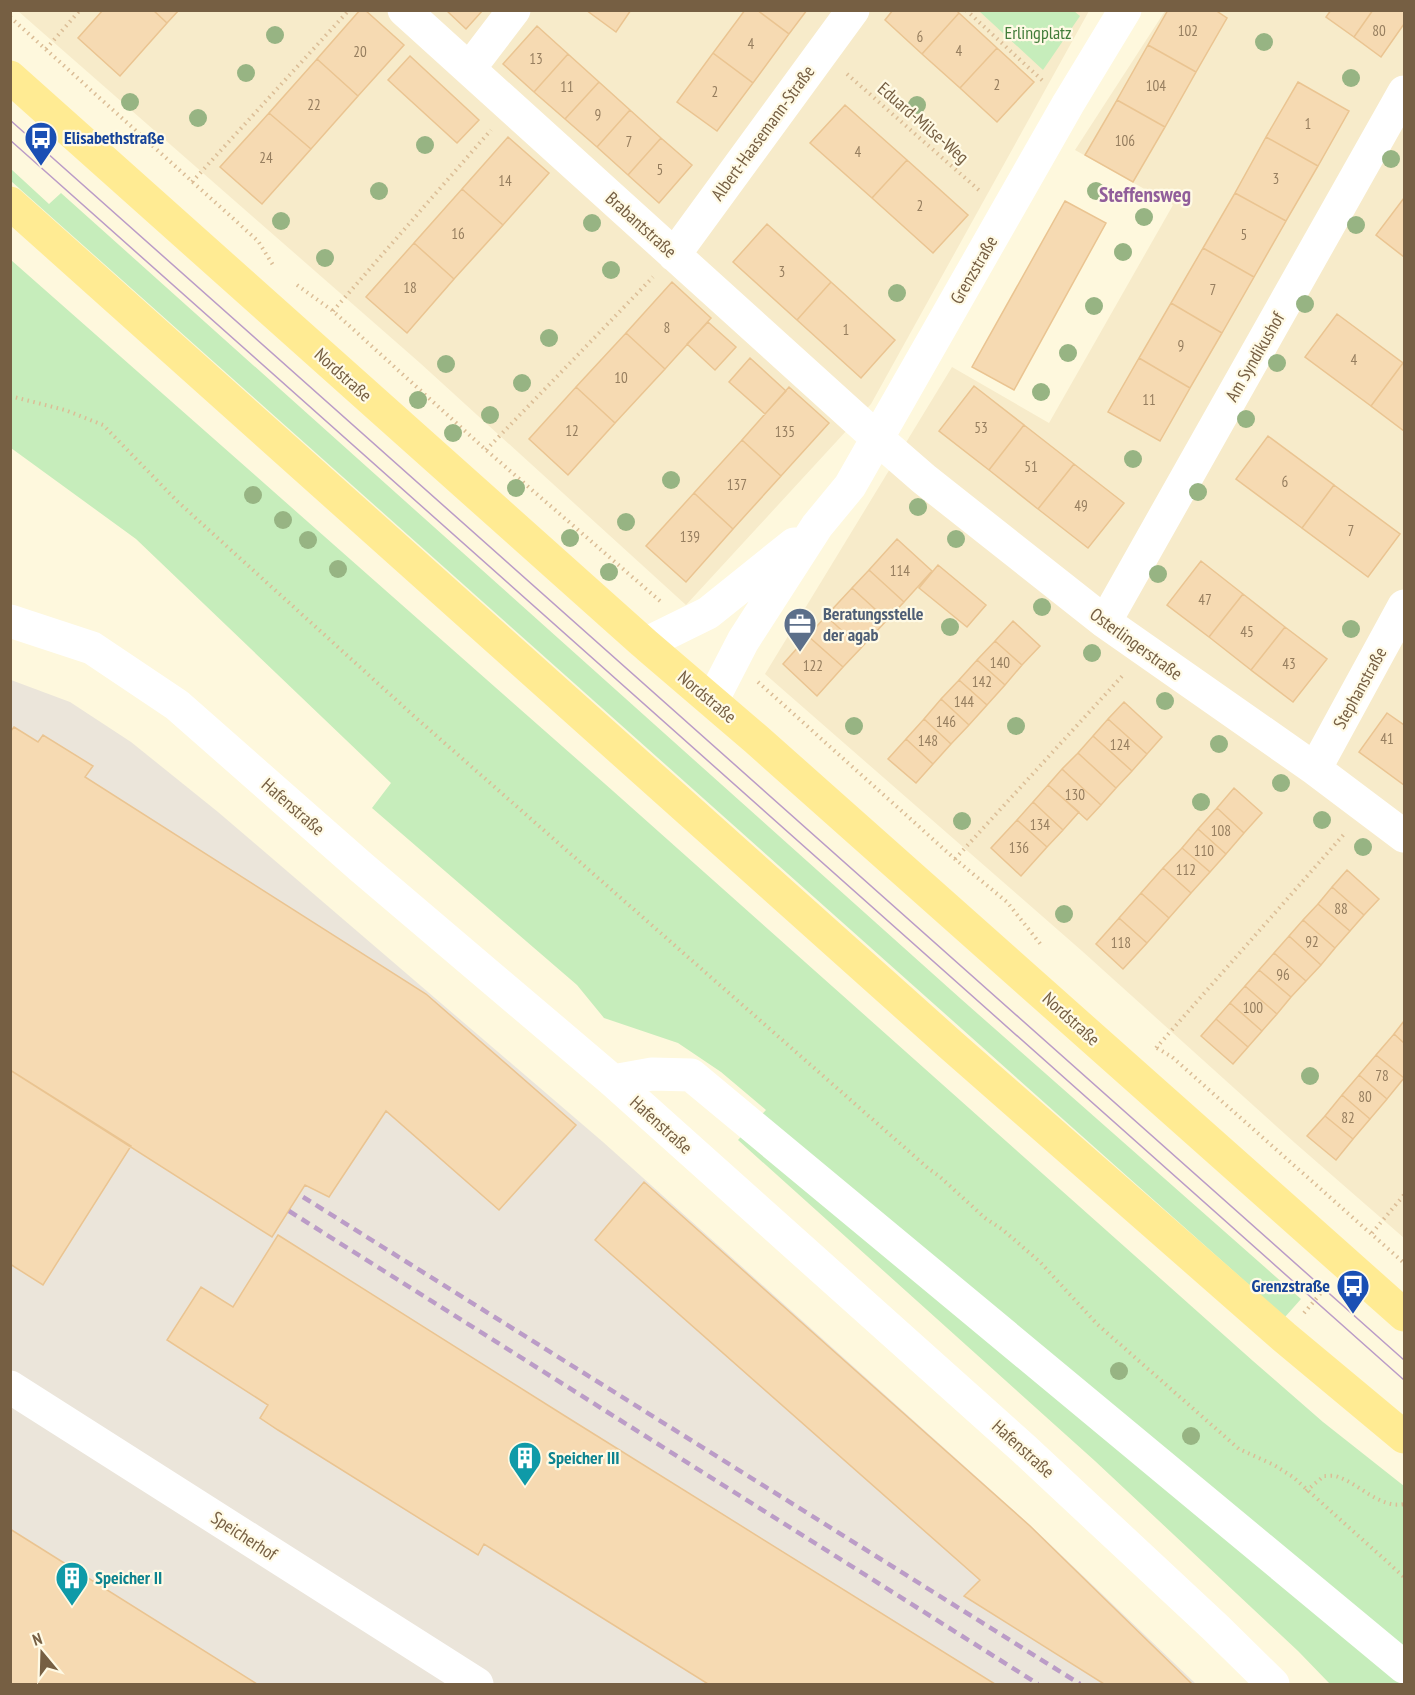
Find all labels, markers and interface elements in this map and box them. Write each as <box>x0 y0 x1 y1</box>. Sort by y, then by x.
park label: Erlingplatz <box>1004 21 1072 44</box>
house number: 102 <box>1178 21 1198 40</box>
house number: 80 <box>1372 21 1386 40</box>
house number: 6 <box>917 27 924 46</box>
house number: 4 <box>748 34 755 53</box>
house number: 4 <box>956 41 963 60</box>
house number: 20 <box>353 42 367 61</box>
house number: 13 <box>529 49 543 68</box>
street label: Albert-Haasemann-Straße <box>706 61 819 205</box>
house number: 2 <box>994 75 1000 94</box>
house number: 104 <box>1146 76 1166 95</box>
house number: 11 <box>560 77 574 96</box>
street label: Eduard-Milse-Weg <box>873 77 974 168</box>
house number: 2 <box>712 82 718 101</box>
house number: 22 <box>307 95 321 114</box>
house number: 9 <box>595 105 601 124</box>
house number: 1 <box>1305 114 1311 133</box>
bus stop icon: Elisabethstraße <box>23 120 59 167</box>
place label: Elisabethstraße <box>64 126 165 149</box>
house number: 106 <box>1115 131 1135 150</box>
house number: 7 <box>626 132 632 151</box>
house number: 4 <box>855 142 862 161</box>
house number: 24 <box>259 148 273 167</box>
house number: 5 <box>657 160 663 179</box>
house number: 3 <box>1273 169 1279 188</box>
house number: 14 <box>498 171 512 190</box>
district label: Steffensweg <box>1099 181 1191 208</box>
street label: Brabantstraße <box>601 187 682 263</box>
house number: 2 <box>917 196 923 215</box>
house number: 16 <box>451 224 465 243</box>
house number: 5 <box>1241 225 1247 244</box>
street label: Grenzstraße <box>945 232 1002 308</box>
house number: 3 <box>779 262 785 281</box>
house number: 18 <box>403 278 417 297</box>
house number: 7 <box>1210 280 1216 299</box>
street label: Am Syndikushof <box>1220 307 1290 405</box>
house number: 8 <box>664 318 670 337</box>
house number: 1 <box>843 320 849 339</box>
house number: 9 <box>1178 336 1184 355</box>
street label: Nordstraße <box>310 343 377 406</box>
house number: 4 <box>1351 350 1358 369</box>
house number: 10 <box>614 368 628 387</box>
house number: 11 <box>1142 390 1156 409</box>
house number: 53 <box>974 418 988 437</box>
house number: 12 <box>565 421 579 440</box>
house number: 135 <box>775 422 795 441</box>
house number: 51 <box>1024 457 1038 476</box>
house number: 6 <box>1282 472 1289 491</box>
house number: 137 <box>727 475 747 494</box>
house number: 49 <box>1074 496 1088 515</box>
house number: 7 <box>1348 521 1354 540</box>
house number: 139 <box>680 527 700 546</box>
house number: 114 <box>890 561 910 580</box>
house number: 47 <box>1198 590 1212 609</box>
place label: Beratungsstelle der agab <box>823 602 924 646</box>
street label: Osterlingerstraße <box>1086 602 1187 685</box>
office icon: Beratungsstelle der agab <box>782 606 818 653</box>
house number: 45 <box>1240 622 1254 641</box>
street label: Stephanstraße <box>1328 643 1391 733</box>
house number: 140 <box>990 653 1010 672</box>
house number: 43 <box>1282 654 1296 673</box>
house number: 122 <box>803 656 823 675</box>
street label: Nordstraße <box>673 665 741 728</box>
house number: 142 <box>972 672 992 691</box>
house number: 144 <box>954 692 974 711</box>
house number: 146 <box>936 712 956 731</box>
house number: 41 <box>1380 729 1394 748</box>
house number: 148 <box>918 731 938 750</box>
house number: 124 <box>1110 735 1130 754</box>
street label: Hafenstraße <box>257 773 330 840</box>
house number: 130 <box>1065 785 1085 804</box>
house number: 134 <box>1030 815 1050 834</box>
house number: 108 <box>1211 821 1231 840</box>
house number: 136 <box>1009 838 1029 857</box>
house number: 110 <box>1194 841 1214 860</box>
house number: 112 <box>1176 860 1196 879</box>
house number: 88 <box>1334 899 1348 918</box>
house number: 92 <box>1305 932 1319 951</box>
house number: 118 <box>1111 933 1131 952</box>
house number: 96 <box>1276 965 1290 984</box>
street label: Nordstraße <box>1038 987 1105 1050</box>
house number: 100 <box>1243 998 1263 1017</box>
house number: 78 <box>1375 1066 1389 1085</box>
house number: 80 <box>1358 1087 1372 1106</box>
street label: Hafenstraße <box>625 1091 697 1159</box>
house number: 82 <box>1341 1108 1355 1127</box>
bus stop icon: Grenzstraße <box>1335 1268 1371 1315</box>
place label: Grenzstraße <box>1251 1274 1330 1297</box>
street label: Hafenstraße <box>987 1415 1059 1483</box>
building icon: Speicher III <box>507 1440 543 1487</box>
place label: Speicher III <box>548 1446 620 1469</box>
street label: Speicherhof <box>207 1506 283 1566</box>
building icon: Speicher II <box>54 1560 90 1607</box>
place label: Speicher II <box>95 1566 162 1589</box>
north arrow <box>12 1623 72 1683</box>
text: N <box>30 1628 44 1650</box>

